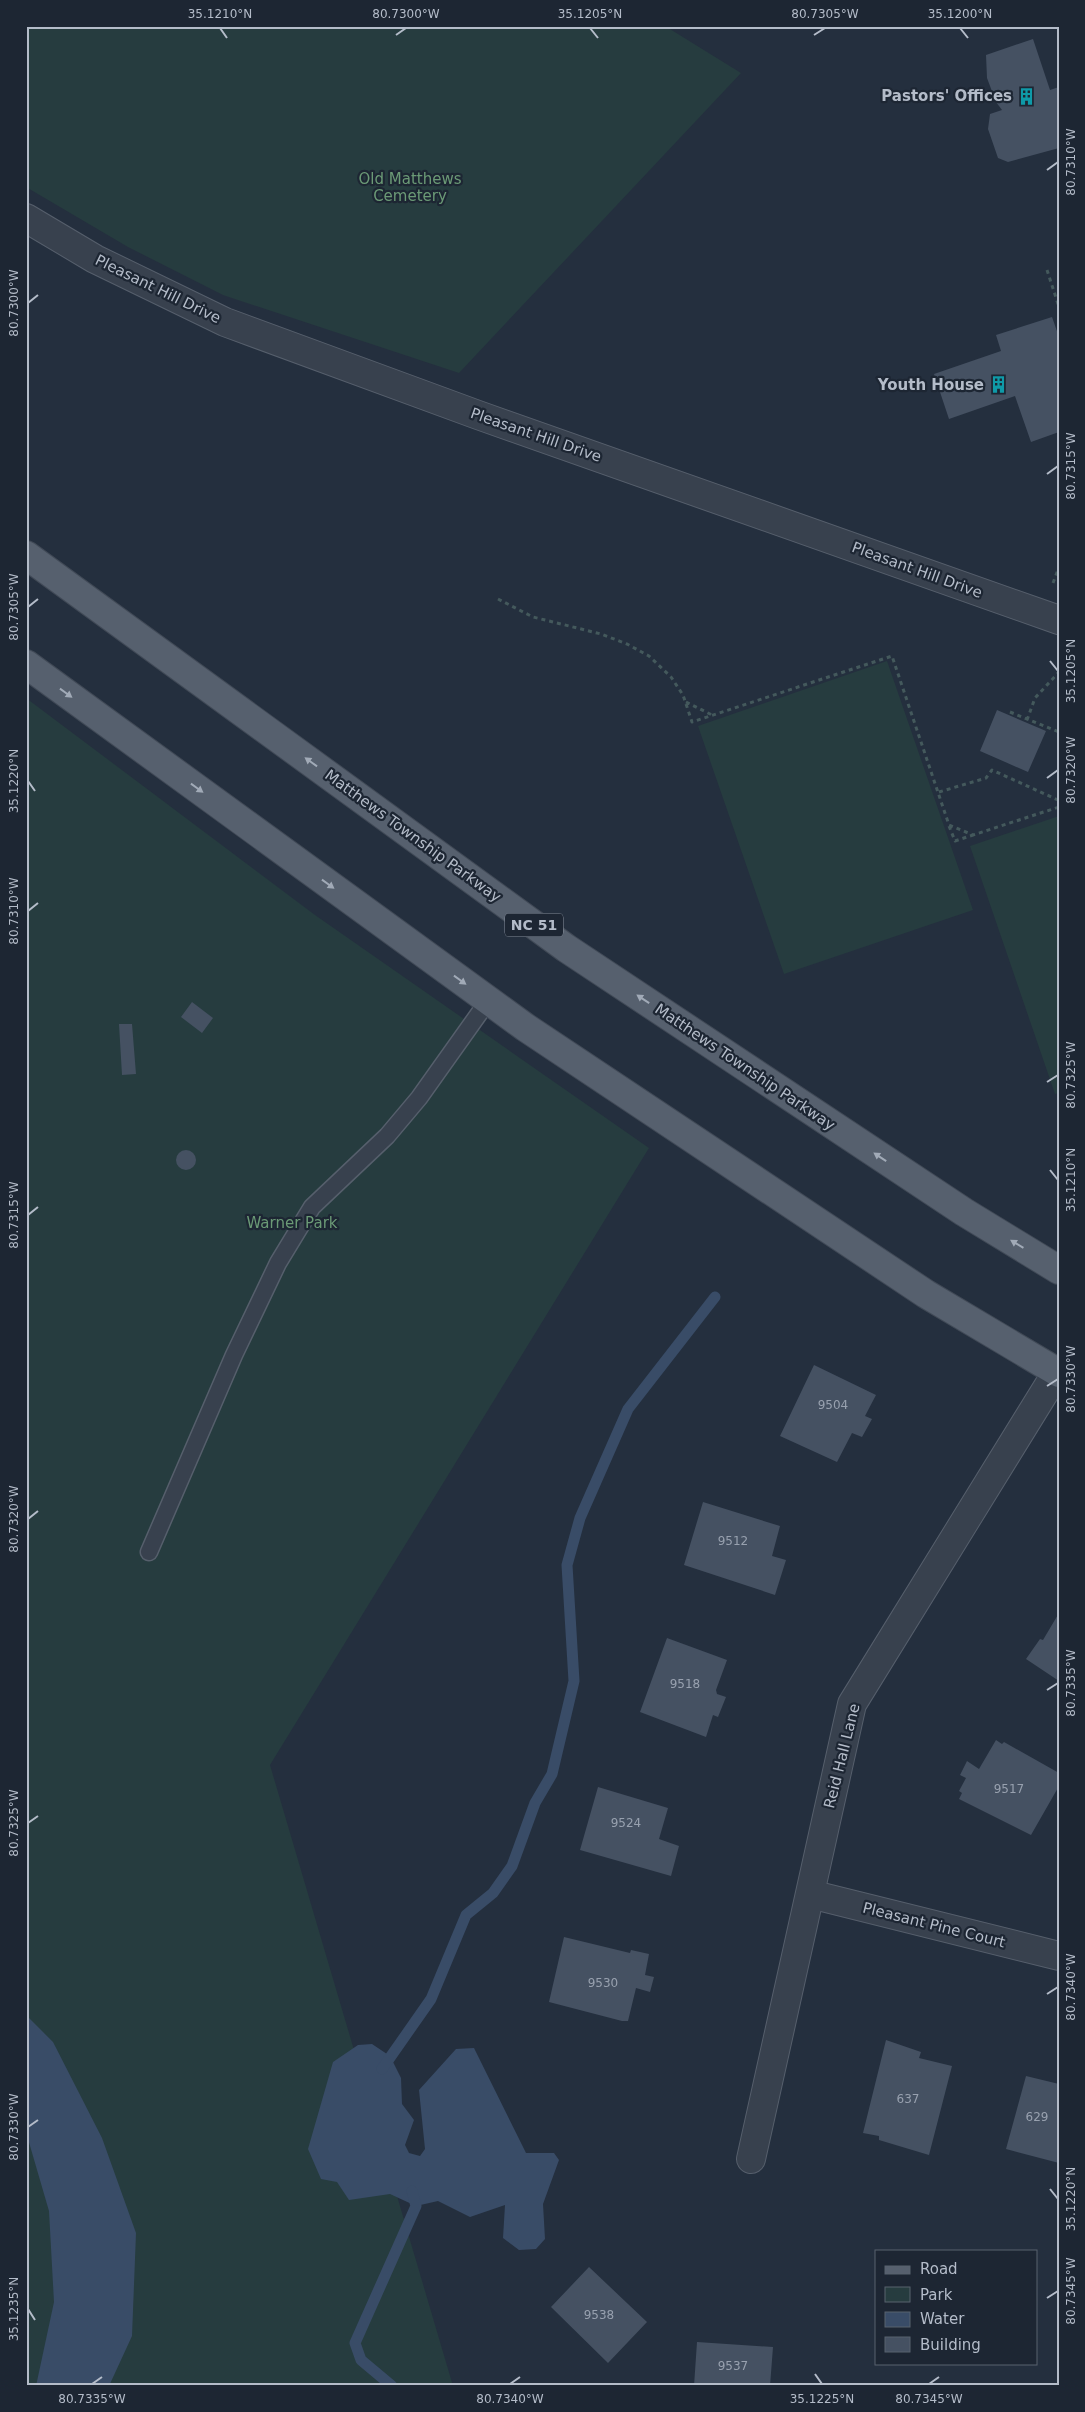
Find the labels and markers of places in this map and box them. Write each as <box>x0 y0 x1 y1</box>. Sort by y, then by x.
building icon: Pastors' Offices <box>1016 86 1036 106</box>
place label: Pastors' Offices <box>881 87 1012 105</box>
building icon: Youth House <box>988 375 1008 395</box>
place label: Youth House <box>877 376 984 394</box>

